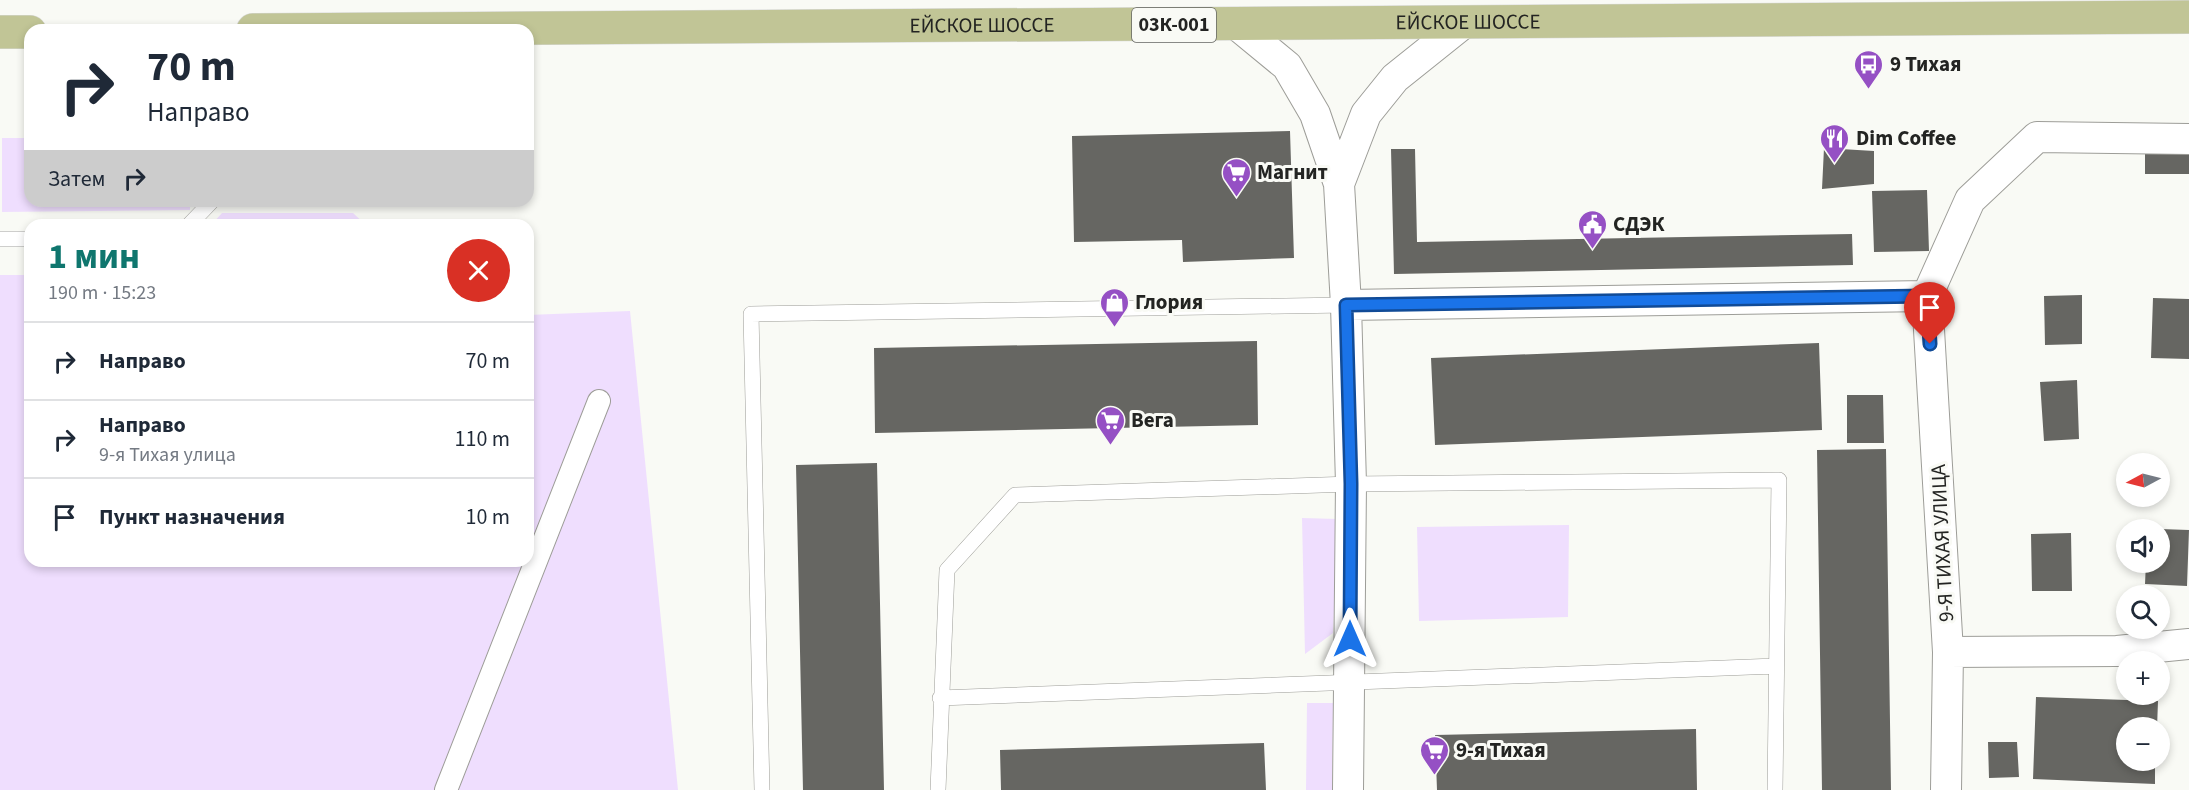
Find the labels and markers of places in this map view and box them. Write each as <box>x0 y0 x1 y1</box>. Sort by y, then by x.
bus stop icon: 9 Тихая <box>1853 48 1885 90</box>
place label: 9 Тихая <box>1890 49 1961 79</box>
restaurant icon: Dim Coffee <box>1819 122 1851 164</box>
place label: Dim Coffee <box>1856 123 1957 153</box>
supermarket icon: Магнит <box>1220 156 1252 198</box>
place label: Магнит <box>1257 157 1328 187</box>
public building icon: СДЭК <box>1576 208 1608 250</box>
place label: СДЭК <box>1613 209 1666 239</box>
pin <box>1904 282 1955 344</box>
shop icon: Глория <box>1098 286 1130 328</box>
place label: Глория <box>1135 287 1203 317</box>
supermarket icon: Вега <box>1094 404 1126 446</box>
place label: Вега <box>1131 405 1174 435</box>
supermarket icon: 9-я Тихая <box>1419 734 1451 776</box>
place label: 9-я Тихая <box>1456 735 1546 765</box>

